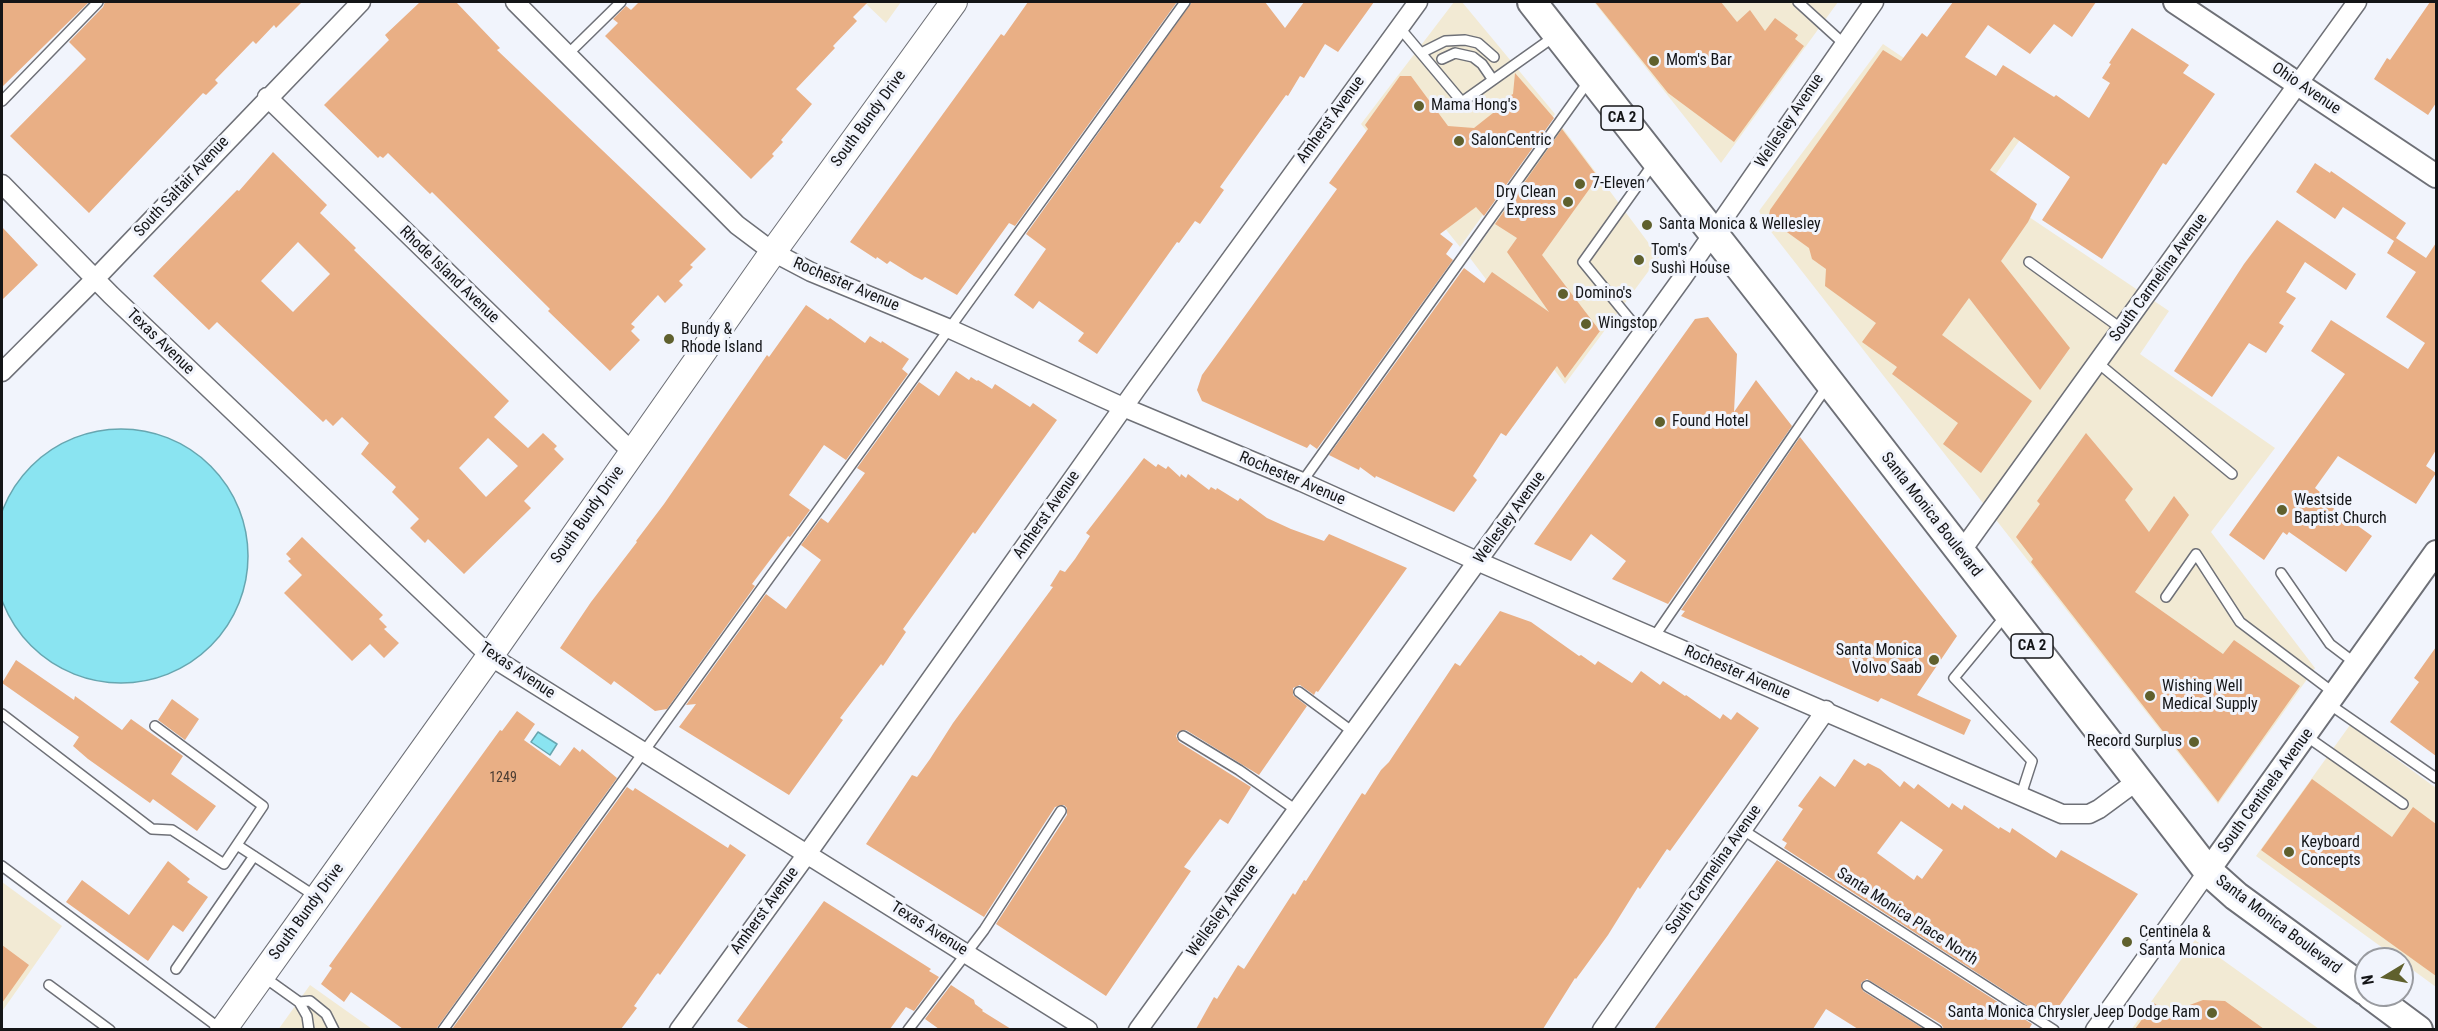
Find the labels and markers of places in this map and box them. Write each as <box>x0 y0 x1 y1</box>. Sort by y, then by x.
place label: Mom's Bar <box>1666 51 1732 71</box>
marker: Mom's Bar <box>1647 54 1661 68</box>
place label: Mama Hong's <box>1431 96 1517 116</box>
marker: Mama Hong's <box>1412 99 1426 113</box>
place label: SalonCentric <box>1471 131 1551 151</box>
marker: SalonCentric <box>1452 134 1466 148</box>
place label: 7-Eleven <box>1592 174 1645 194</box>
marker: 7-Eleven <box>1573 177 1587 191</box>
place label: Dry Clean Express <box>1496 183 1556 221</box>
marker: Dry Clean Express <box>1561 195 1575 209</box>
place label: Santa Monica & Wellesley <box>1659 215 1821 235</box>
marker: Santa Monica & Wellesley <box>1640 218 1654 232</box>
place label: Tom's Sushi House <box>1651 241 1730 279</box>
marker: Tom's Sushi House <box>1632 253 1646 267</box>
place label: Domino's <box>1575 284 1632 304</box>
marker: Domino's <box>1556 287 1570 301</box>
place label: Wingstop <box>1598 314 1657 334</box>
marker: Wingstop <box>1579 317 1593 331</box>
place label: Bundy & Rhode Island <box>681 320 763 358</box>
marker: Bundy & Rhode Island <box>662 332 676 346</box>
place label: Found Hotel <box>1672 412 1749 432</box>
marker: Found Hotel <box>1653 415 1667 429</box>
place label: Westside Baptist Church <box>2294 491 2387 529</box>
marker: Westside Baptist Church <box>2275 503 2289 517</box>
place label: Santa Monica Volvo Saab <box>1836 641 1922 679</box>
marker: Santa Monica Volvo Saab <box>1927 653 1941 667</box>
place label: Wishing Well Medical Supply <box>2162 677 2258 715</box>
marker: Wishing Well Medical Supply <box>2143 689 2157 703</box>
place label: Record Surplus <box>2087 732 2182 752</box>
marker: Record Surplus <box>2187 735 2201 749</box>
place label: Keyboard Concepts <box>2301 833 2361 871</box>
marker: Keyboard Concepts <box>2282 845 2296 859</box>
place label: Centinela & Santa Monica <box>2139 923 2225 961</box>
marker: Centinela & Santa Monica <box>2120 935 2134 949</box>
place label: Santa Monica Chrysler Jeep Dodge Ram <box>1948 1003 2200 1023</box>
marker: Santa Monica Chrysler Jeep Dodge Ram <box>2205 1006 2219 1020</box>

